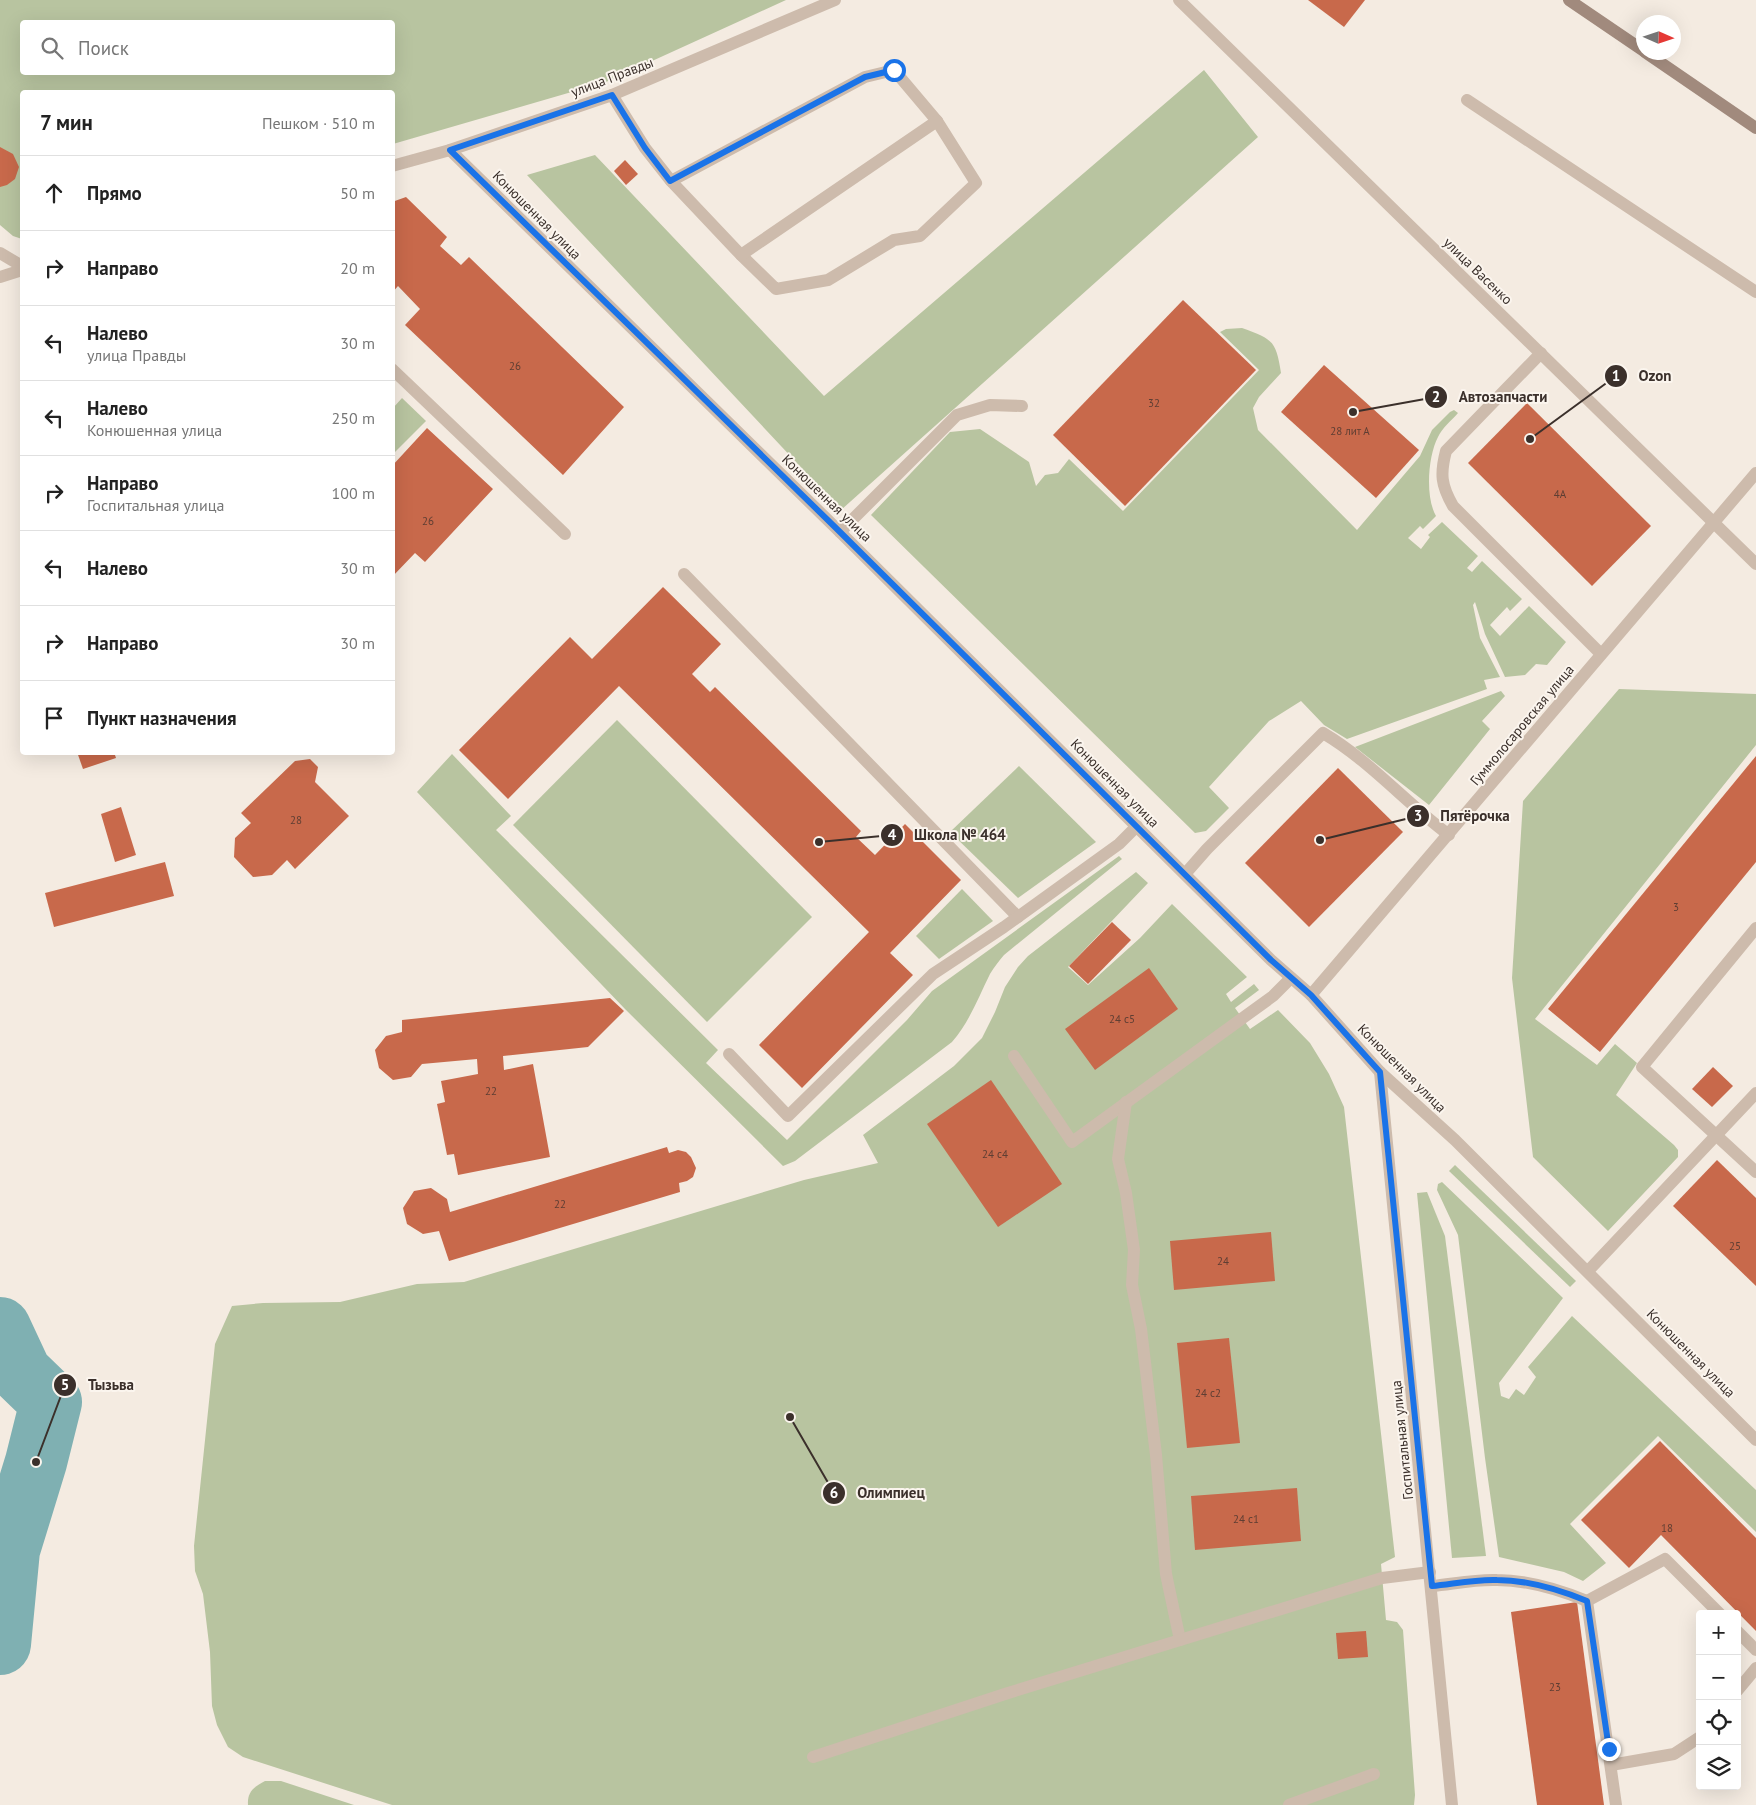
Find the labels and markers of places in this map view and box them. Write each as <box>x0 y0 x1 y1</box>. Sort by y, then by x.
callout: Ozon <box>1604 361 1682 391</box>
callout: Автозапчасти <box>1424 382 1557 412</box>
callout: Пятёрочка <box>1405 801 1520 831</box>
callout: Школа № 464 <box>879 820 1016 850</box>
callout: Тызьва <box>52 1370 144 1400</box>
callout: Олимпиец <box>822 1478 935 1508</box>

